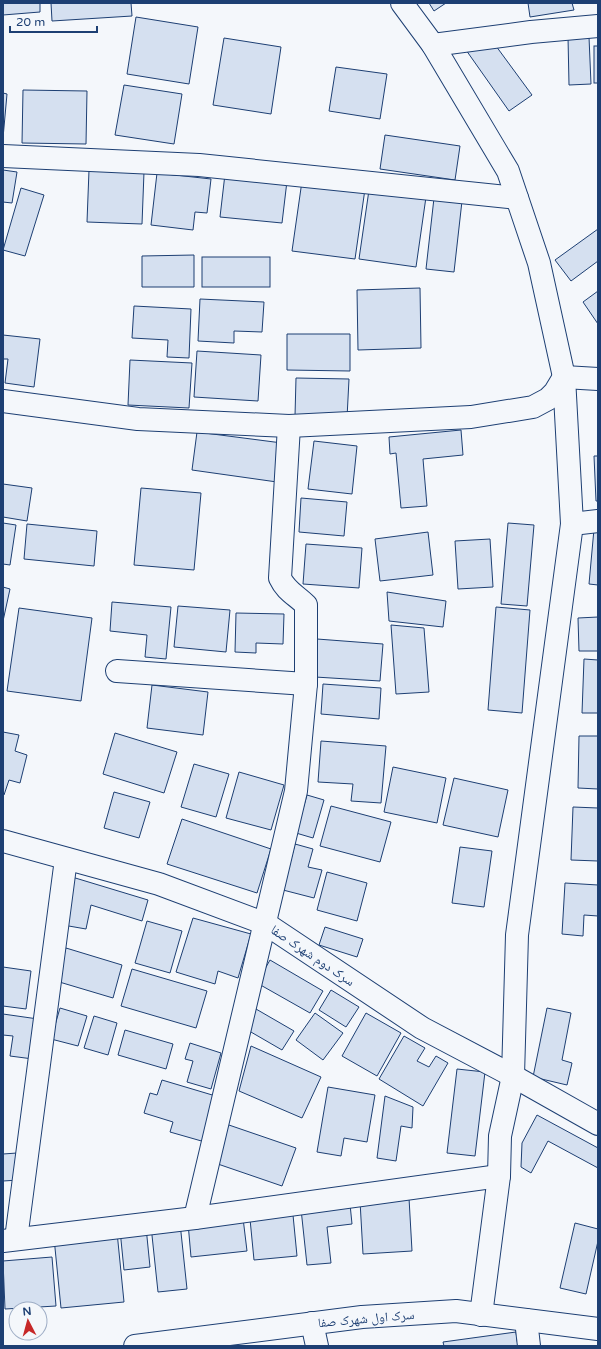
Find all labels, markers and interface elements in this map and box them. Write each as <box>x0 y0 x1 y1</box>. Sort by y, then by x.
scale bar <box>10 8 97 34</box>
text: 20 m <box>16 15 45 29</box>
street label: سرک دوم شهرک صفا <box>267 922 357 990</box>
north arrow <box>8 1301 48 1341</box>
text: N <box>22 1305 32 1318</box>
street label: سرک اول شهرک صفا <box>317 1307 415 1331</box>

